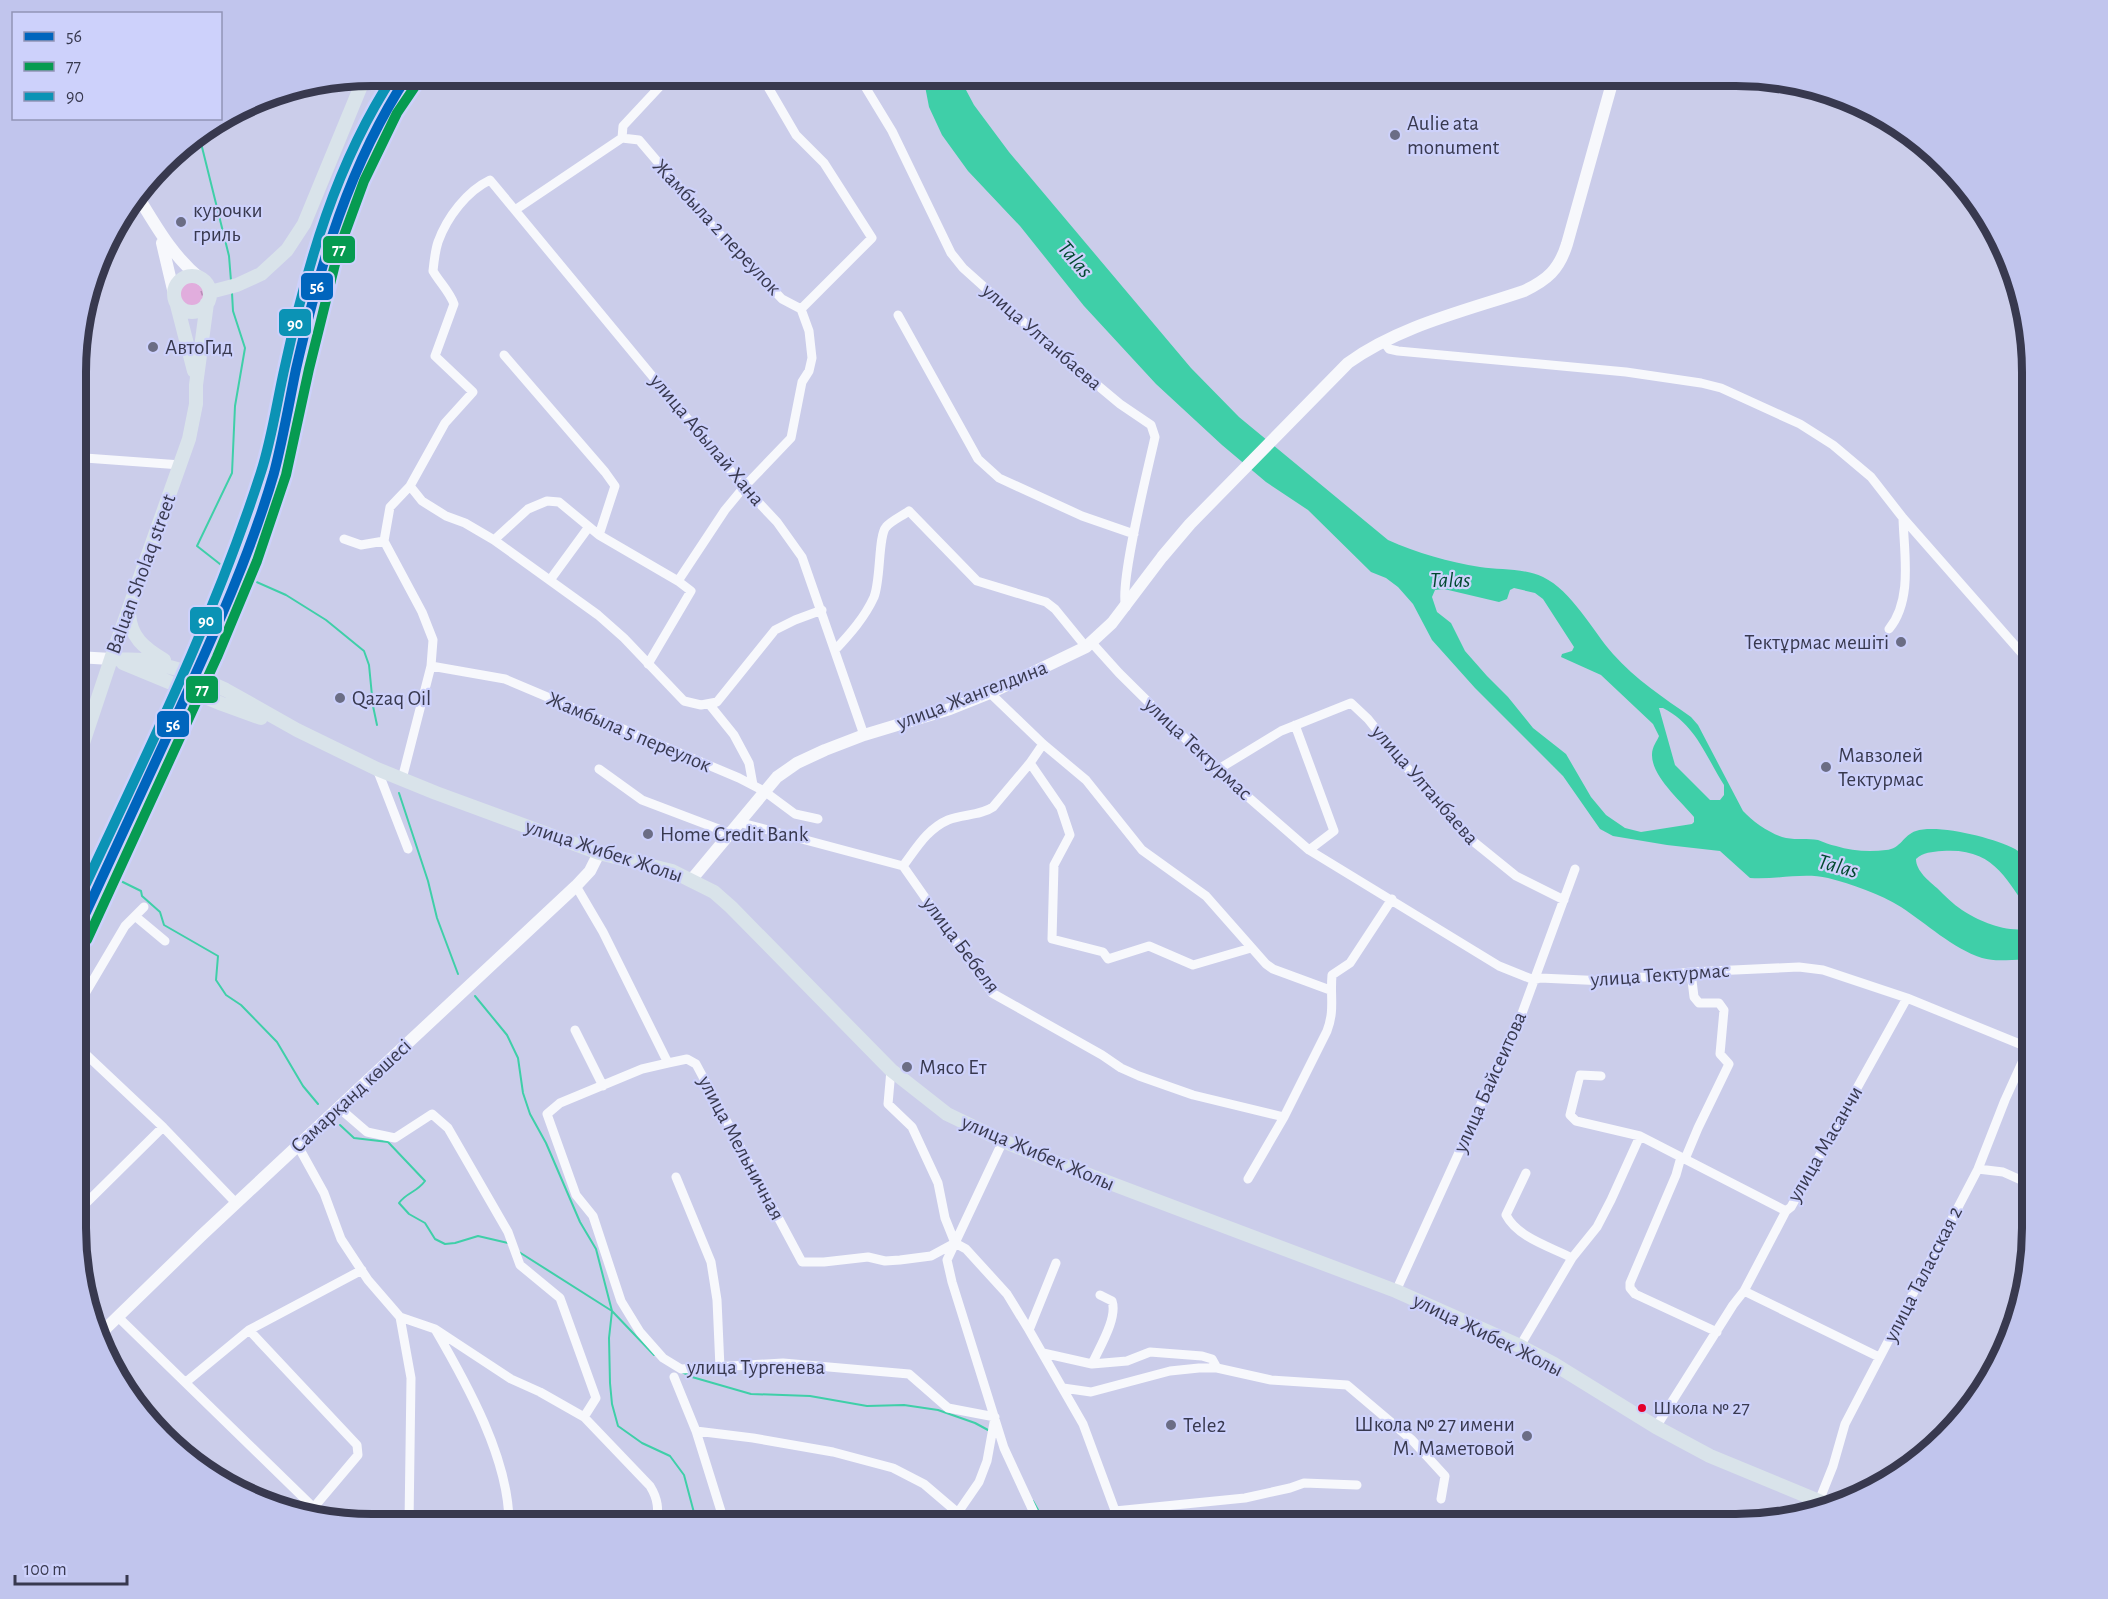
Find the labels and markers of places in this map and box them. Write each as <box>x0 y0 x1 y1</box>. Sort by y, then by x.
place label: Aulie ata monument <box>1407 113 1500 158</box>
marker: Aulie ata monument <box>1388 128 1402 142</box>
place label: курочки гриль <box>193 200 263 245</box>
marker: курочки гриль <box>174 215 188 229</box>
place label: АвтоГид <box>165 337 233 358</box>
marker: АвтоГид <box>146 340 160 354</box>
place label: Тектұрмас мешіті <box>1744 632 1889 653</box>
marker: Тектұрмас мешіті <box>1894 635 1908 649</box>
place label: Qazaq Oil <box>352 688 431 709</box>
marker: Qazaq Oil <box>333 691 347 705</box>
place label: Мавзолей Тектурмас <box>1838 745 1924 790</box>
marker: Мавзолей Тектурмас <box>1819 760 1833 774</box>
place label: Home Credit Bank <box>660 824 809 845</box>
marker: Home Credit Bank <box>641 827 655 841</box>
place label: Мясо Ет <box>919 1057 987 1078</box>
marker: Мясо Ет <box>900 1060 914 1074</box>
place label: Школа № 27 <box>1653 1398 1750 1418</box>
marker: Школа № 27 <box>1636 1402 1648 1414</box>
place label: Школа № 27 имени М. Маметовой <box>1354 1414 1515 1459</box>
place label: Tele2 <box>1183 1415 1226 1436</box>
marker: Tele2 <box>1164 1418 1178 1432</box>
marker: Школа № 27 имени М. Маметовой <box>1520 1429 1534 1443</box>

